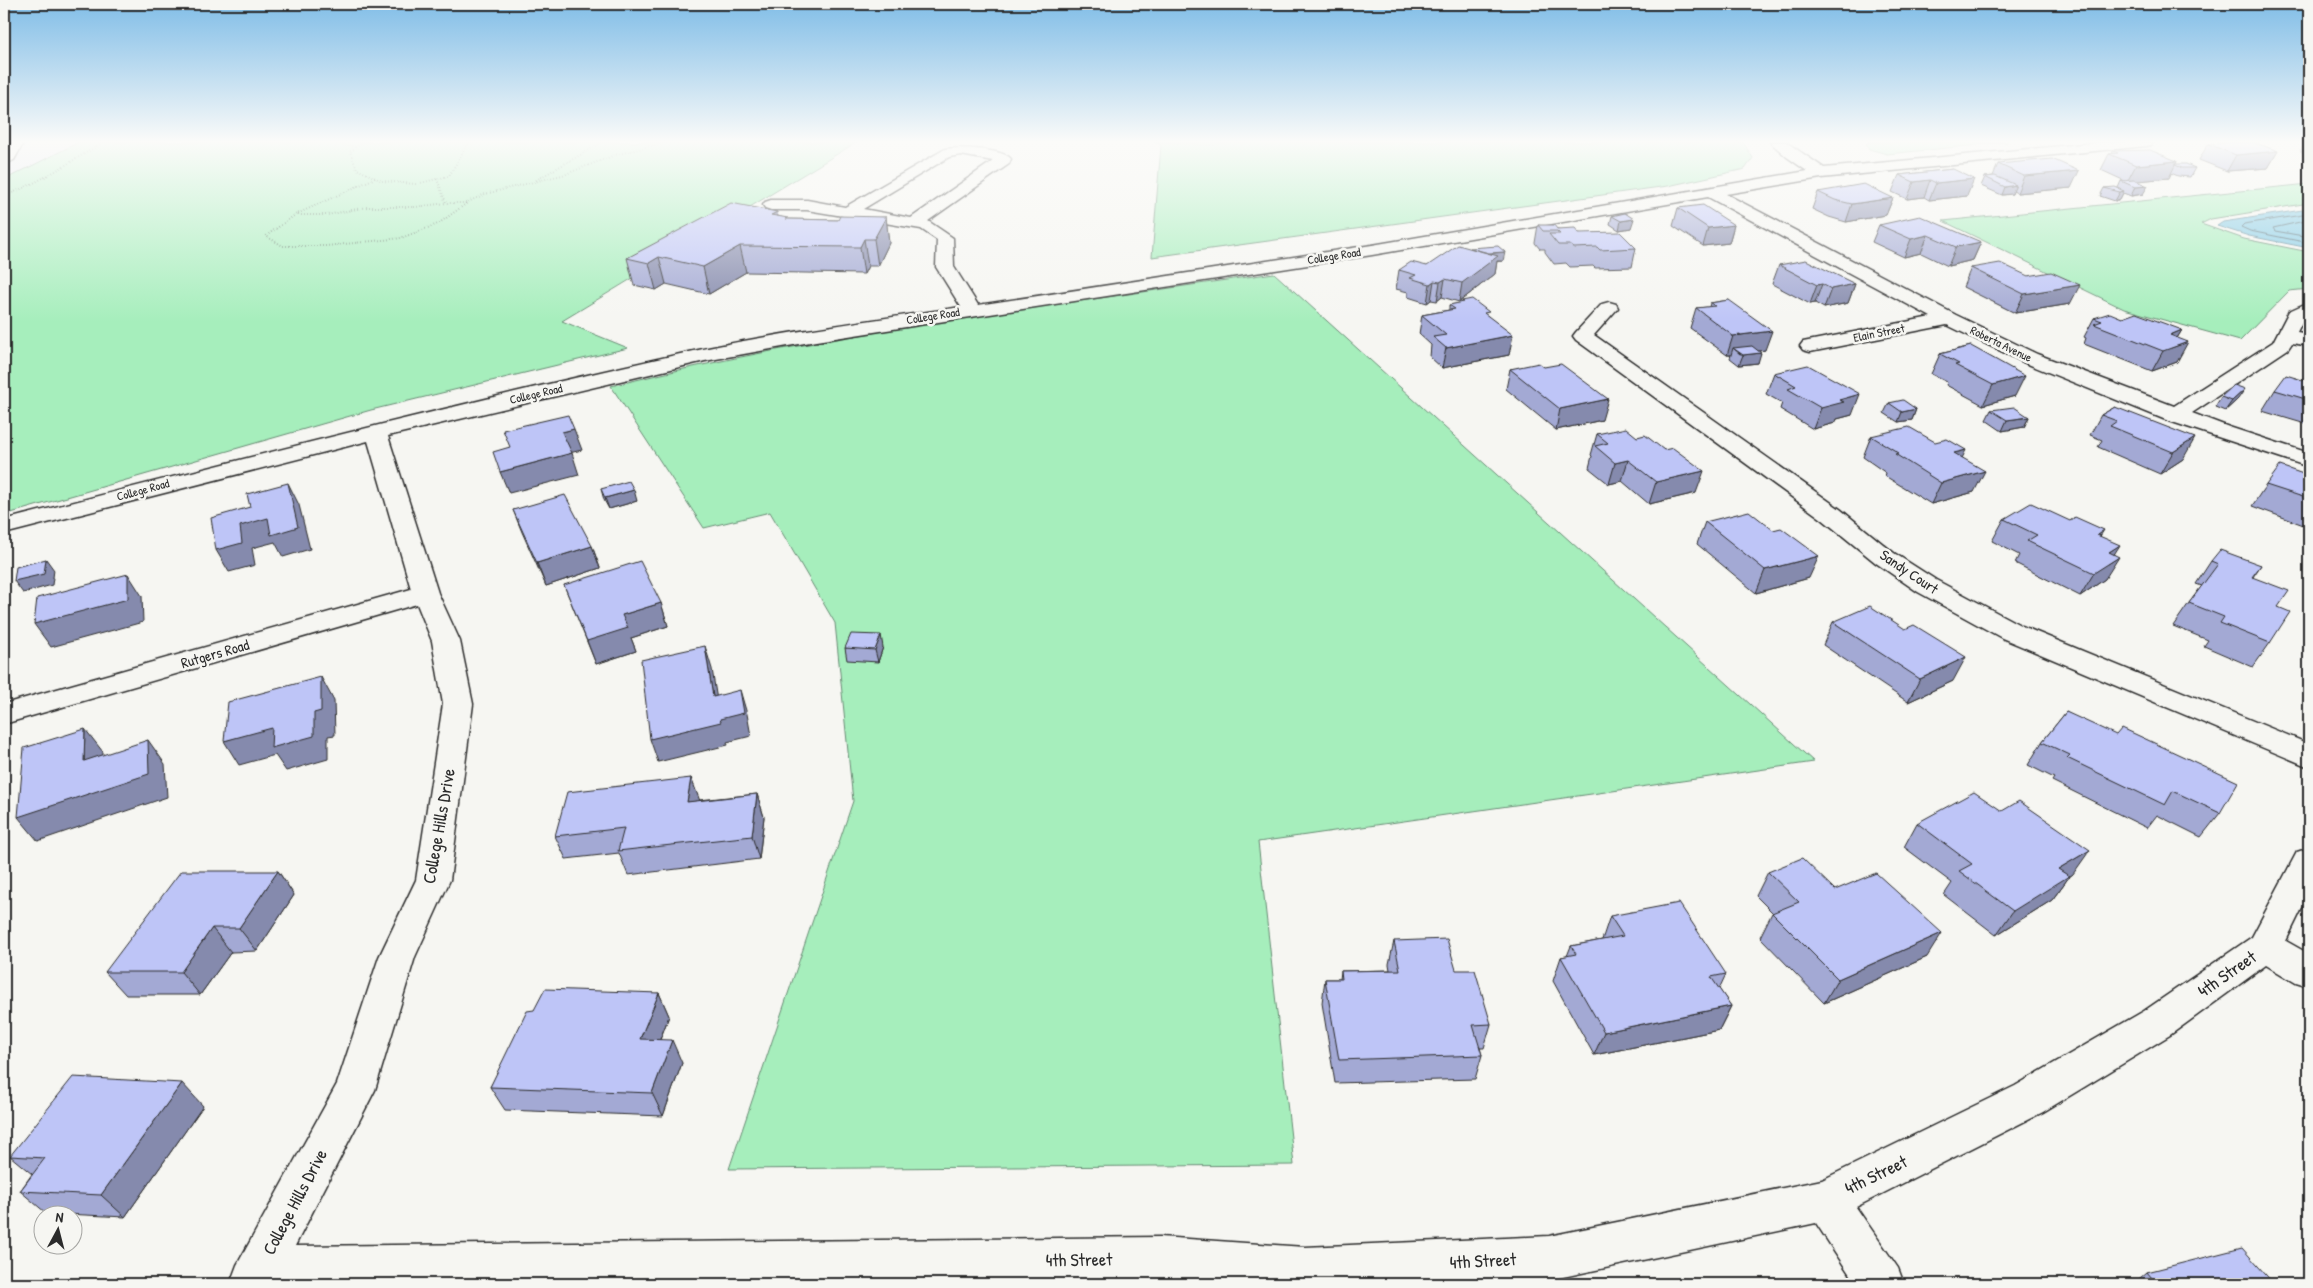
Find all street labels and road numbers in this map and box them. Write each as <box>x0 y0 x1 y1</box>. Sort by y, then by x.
street label: College Road <box>1306 243 1362 268</box>
street label: College Road <box>905 303 961 328</box>
street label: Elain Street <box>1852 319 1907 346</box>
street label: Roberta Avenue <box>1968 321 2035 366</box>
street label: College Road <box>508 379 564 408</box>
street label: College Road <box>115 474 171 505</box>
street label: Sandy Court <box>1876 544 1943 599</box>
street label: Rutgers Road <box>178 634 252 673</box>
street label: College Hills Drive <box>416 766 461 885</box>
street label: 4th Street <box>2192 944 2262 1003</box>
street label: College Hills Drive <box>256 1144 333 1259</box>
street label: 4th Street <box>1840 1148 1912 1200</box>
street label: 4th Street <box>1046 1246 1113 1273</box>
street label: 4th Street <box>1449 1246 1518 1275</box>

